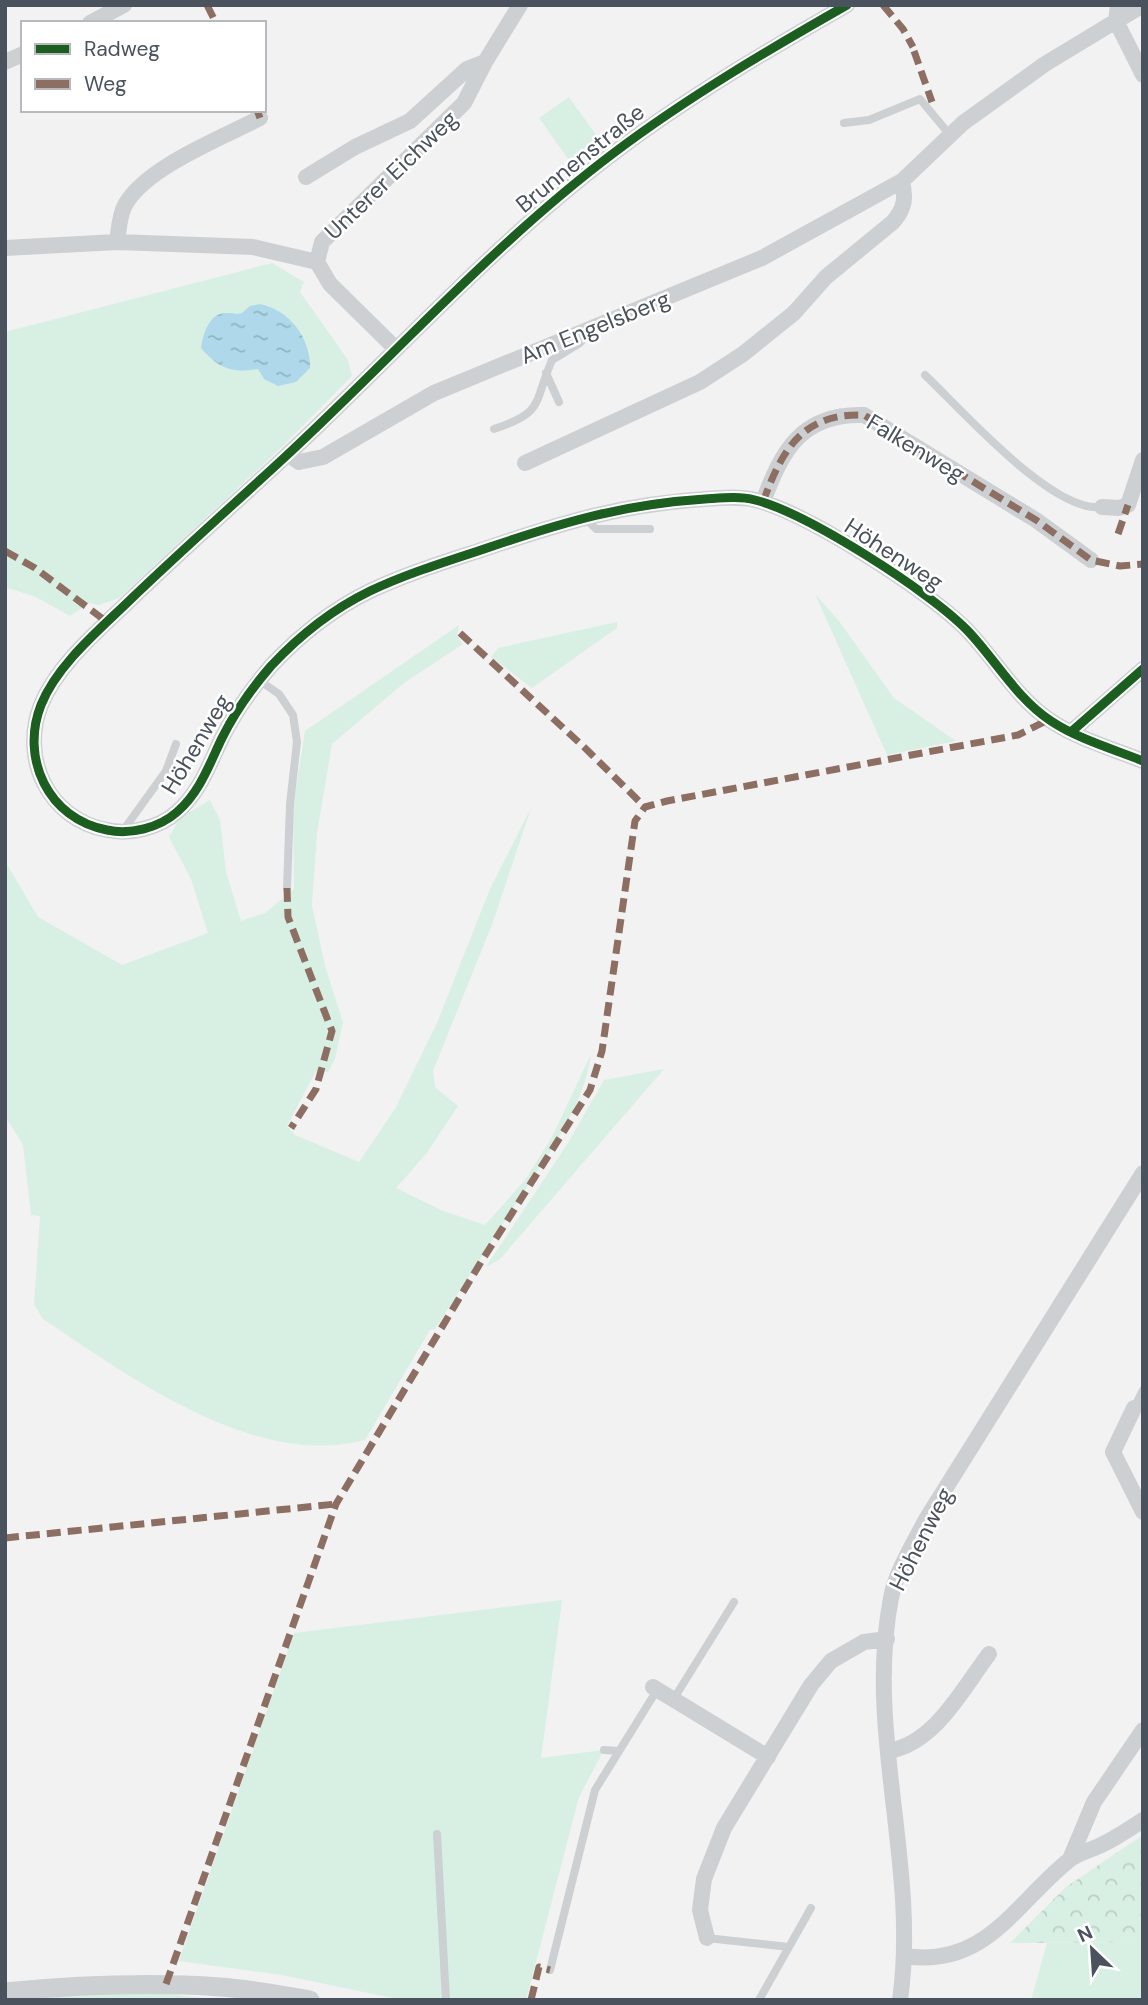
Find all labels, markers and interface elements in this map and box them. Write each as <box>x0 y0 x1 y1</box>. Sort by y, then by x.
legend <box>21 21 266 112</box>
text: Radweg <box>84 35 160 63</box>
text: Weg <box>84 70 127 98</box>
street label: Brunnenstraße <box>509 97 651 219</box>
street label: Unterer Eichweg <box>318 104 464 246</box>
street label: Am Engelsberg <box>516 283 674 371</box>
street label: Falkenweg <box>861 407 971 489</box>
street label: Höhenweg <box>839 511 949 597</box>
street label: Höhenweg <box>154 688 238 800</box>
street label: Höhenweg <box>882 1482 960 1596</box>
north arrow <box>1057 1914 1127 1984</box>
text: N <box>1073 1920 1097 1948</box>

